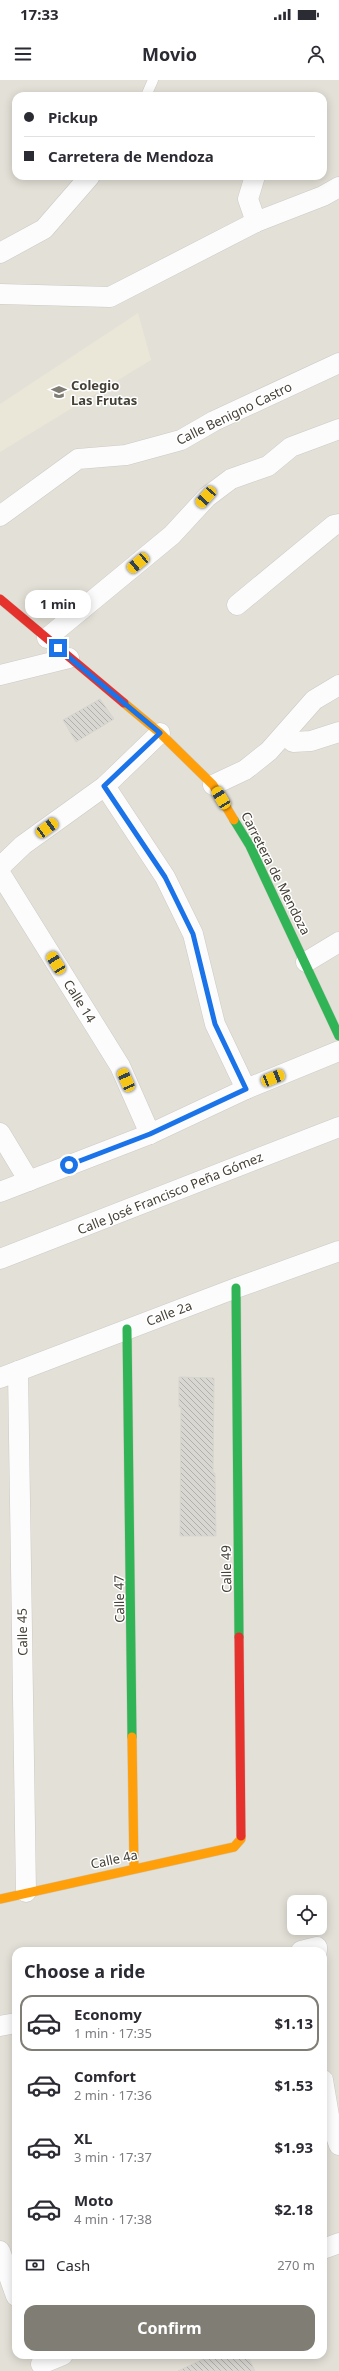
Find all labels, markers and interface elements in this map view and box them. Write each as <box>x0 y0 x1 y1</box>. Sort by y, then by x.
text: 17:33 <box>20 4 59 24</box>
text: Movio <box>142 42 197 66</box>
icon: menu <box>12 43 34 65</box>
icon: person <box>305 43 327 65</box>
text: Pickup <box>48 107 98 127</box>
text: Carretera de Mendoza <box>48 146 214 166</box>
place label: Colegio Las Frutas <box>71 376 137 409</box>
street label: Calle Benigno Castro <box>173 377 295 449</box>
school or university icon: Colegio Las Frutas <box>50 383 68 401</box>
car <box>194 484 218 510</box>
car <box>125 551 151 575</box>
callout: 1 min <box>25 590 91 618</box>
text: 1 min <box>40 595 76 613</box>
route end <box>49 639 67 657</box>
car <box>210 785 232 811</box>
street label: Carretera de Mendoza <box>237 808 315 938</box>
car <box>34 816 60 840</box>
car <box>45 950 67 976</box>
street label: Calle 14 <box>60 976 101 1027</box>
car <box>116 1067 136 1093</box>
car <box>260 1068 286 1088</box>
street label: Calle José Francisco Peña Gómez <box>75 1147 265 1239</box>
route start <box>60 1156 78 1174</box>
street label: Calle 2a <box>144 1296 194 1330</box>
street label: Calle 49 <box>217 1545 235 1593</box>
street label: Calle 47 <box>110 1575 128 1623</box>
street label: Calle 45 <box>13 1608 31 1656</box>
street label: Calle 4a <box>89 1845 139 1873</box>
map controls <box>287 1895 327 1935</box>
button: locate <box>287 1895 327 1935</box>
text: Choose a ride <box>24 1959 145 1983</box>
text: Economy <box>74 2004 142 2024</box>
icon: car <box>26 2005 62 2041</box>
text: $1.13 <box>274 2013 313 2033</box>
text: 1 min · 17:35 <box>74 2024 152 2042</box>
text: Comfort <box>74 2066 136 2086</box>
icon: car <box>26 2067 62 2103</box>
text: $1.53 <box>274 2075 313 2095</box>
text: 2 min · 17:36 <box>74 2086 152 2104</box>
text: XL <box>74 2128 92 2148</box>
icon: car <box>26 2129 62 2165</box>
text: $1.93 <box>274 2137 313 2157</box>
text: 3 min · 17:37 <box>74 2148 152 2166</box>
text: Moto <box>74 2190 113 2210</box>
icon: car <box>26 2191 62 2227</box>
text: $2.18 <box>274 2199 313 2219</box>
text: 4 min · 17:38 <box>74 2210 152 2228</box>
icon: cash <box>24 2254 46 2276</box>
text: Cash <box>56 2255 90 2275</box>
text: 270 m <box>277 2256 315 2274</box>
button: Confirm <box>24 2305 315 2351</box>

